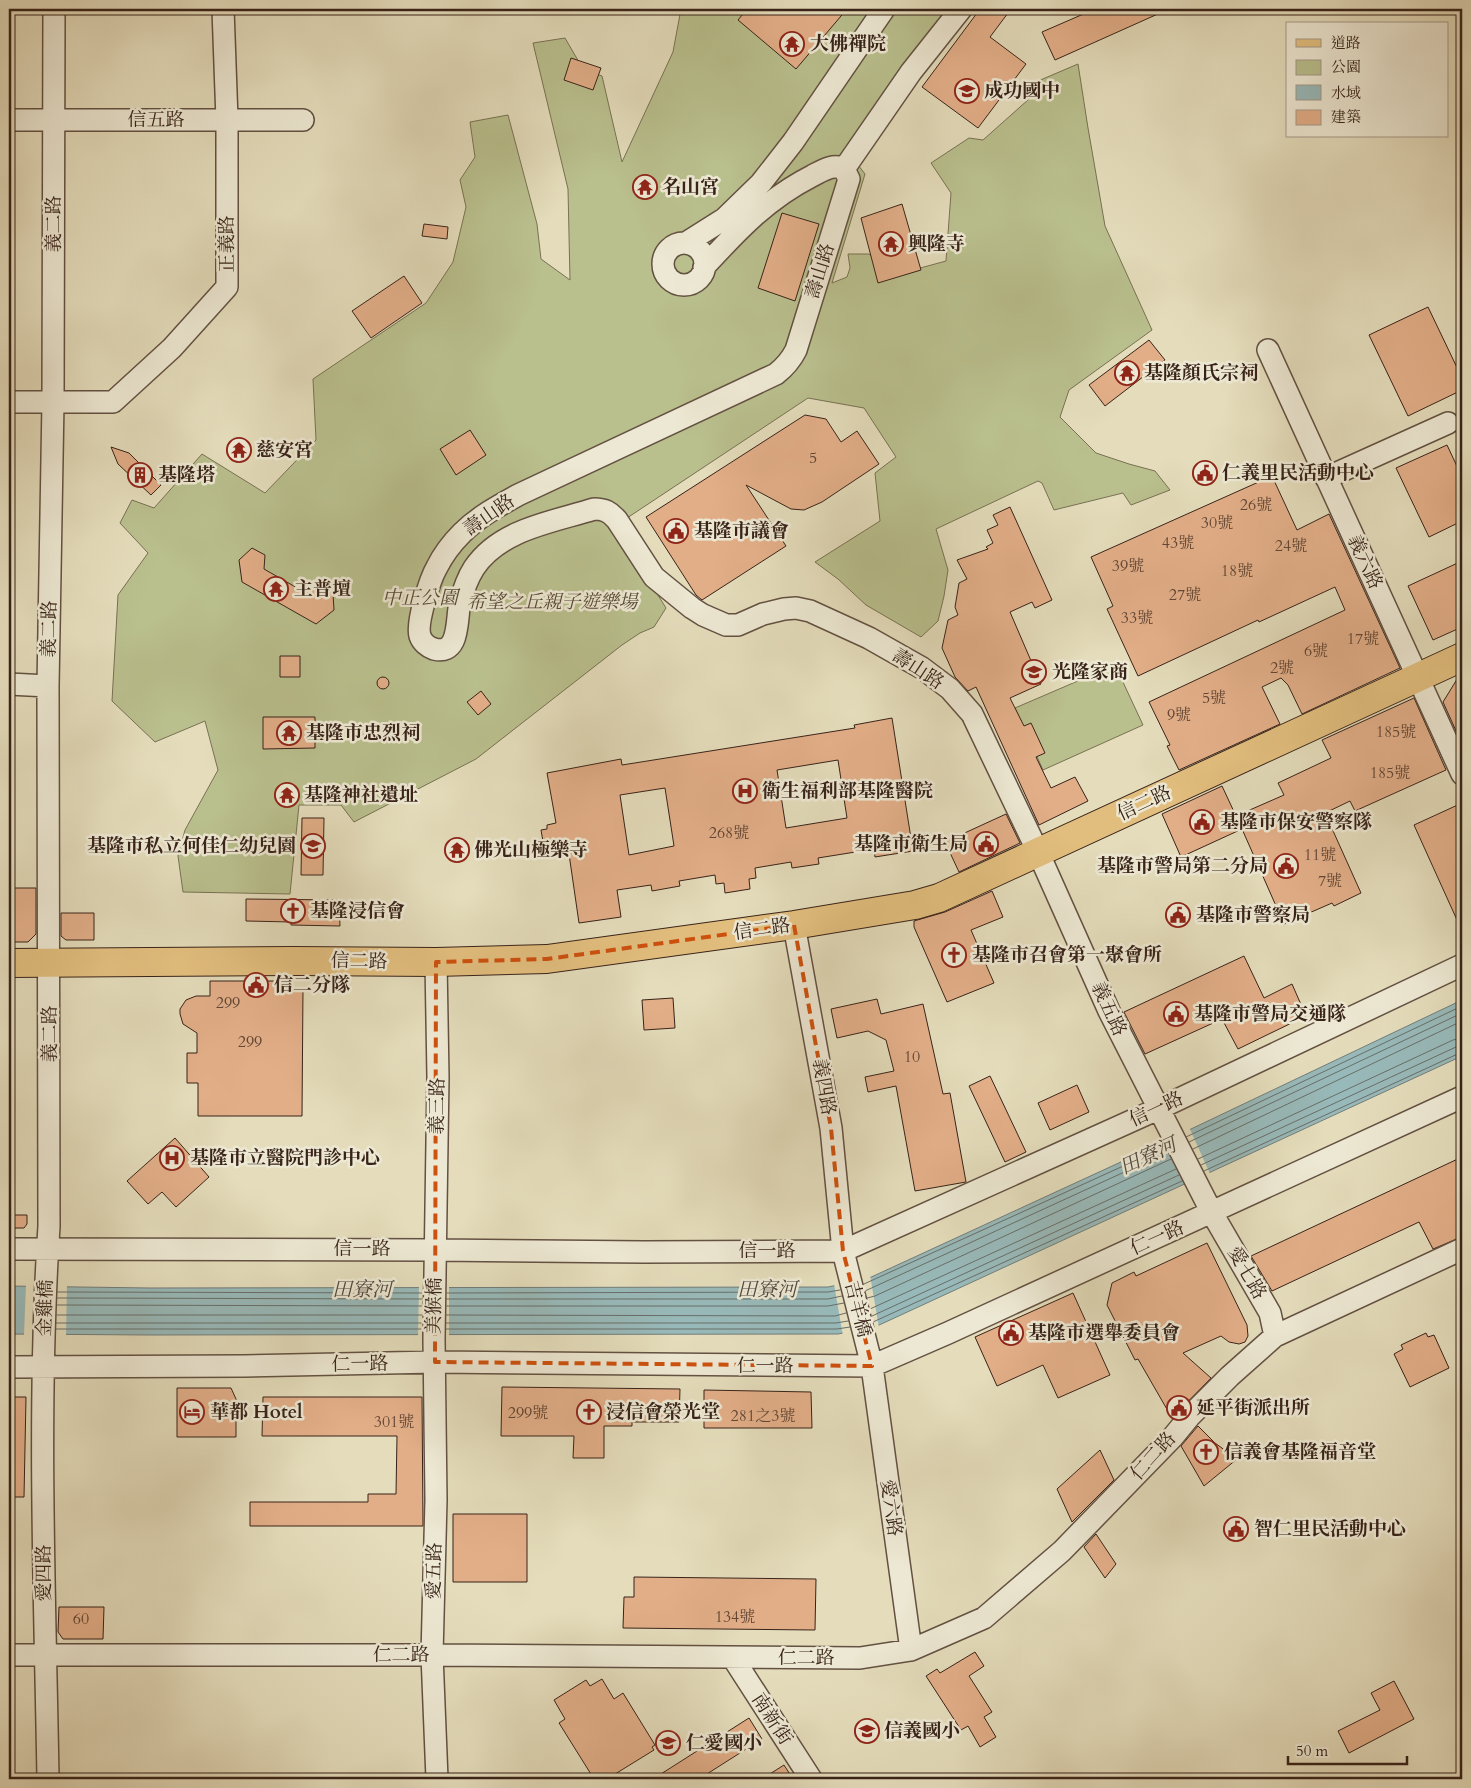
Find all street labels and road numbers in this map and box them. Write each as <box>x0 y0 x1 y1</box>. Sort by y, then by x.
street label: 信五路 <box>127 107 185 133</box>
street label: 義二路 <box>41 195 67 253</box>
street label: 正義路 <box>214 215 240 273</box>
street label: 壽山路 <box>799 240 841 302</box>
street label: 壽山路 <box>458 488 520 542</box>
street label: 義六路 <box>1341 531 1389 593</box>
street label: 義二路 <box>36 600 62 658</box>
street label: 壽山路 <box>887 643 949 695</box>
street label: 信二路 <box>1113 779 1175 827</box>
street label: 信二路 <box>732 912 792 946</box>
street label: 信二路 <box>330 948 388 974</box>
street label: 義五路 <box>1085 978 1133 1040</box>
street label: 義二路 <box>37 1005 63 1063</box>
street label: 義四路 <box>806 1057 842 1117</box>
street label: 義三路 <box>424 1077 450 1135</box>
street label: 信一路 <box>1125 1085 1187 1133</box>
street label: 仁一路 <box>1126 1215 1188 1261</box>
street label: 信一路 <box>333 1236 391 1262</box>
street label: 信一路 <box>738 1238 796 1264</box>
street label: 愛七路 <box>1221 1242 1273 1304</box>
street label: 美猴橋 <box>421 1277 447 1335</box>
street label: 吉羊橋 <box>838 1278 878 1340</box>
street label: 金雞橋 <box>31 1279 59 1337</box>
street label: 仁一路 <box>331 1351 389 1377</box>
street label: 仁一路 <box>736 1353 794 1379</box>
street label: 仁二路 <box>1124 1426 1182 1486</box>
street label: 愛六路 <box>874 1478 908 1538</box>
street label: 愛五路 <box>421 1542 447 1600</box>
street label: 愛四路 <box>31 1544 57 1602</box>
street label: 仁二路 <box>372 1642 430 1668</box>
street label: 仁二路 <box>777 1645 835 1671</box>
street label: 南新街 <box>746 1688 798 1750</box>

